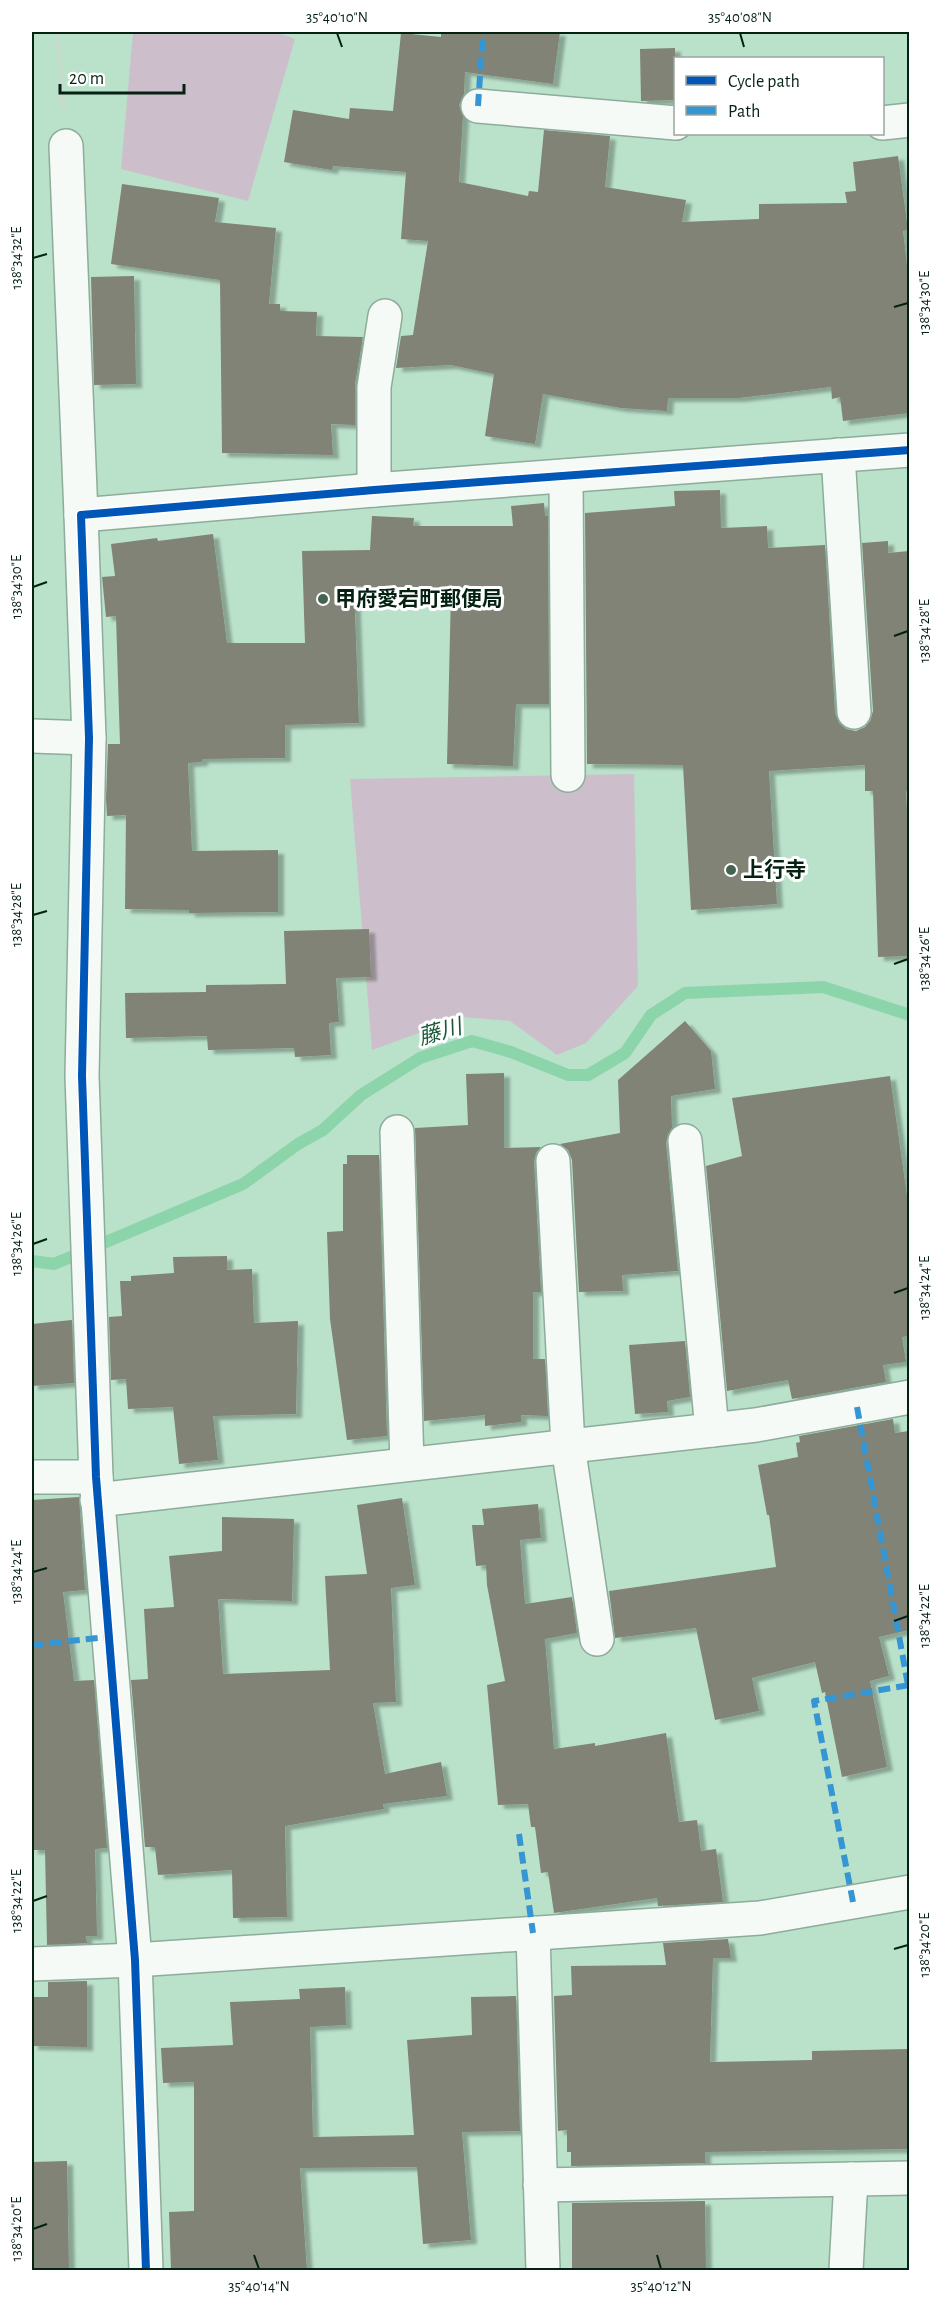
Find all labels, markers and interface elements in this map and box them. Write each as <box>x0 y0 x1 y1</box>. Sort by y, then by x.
text: 35°40'10"N <box>306 10 368 25</box>
text: 35°40'08"N <box>708 10 772 25</box>
scale bar <box>60 57 184 95</box>
legend <box>674 57 884 135</box>
text: 20 m <box>69 70 104 88</box>
text: Cycle path <box>728 73 800 91</box>
text: Path <box>728 103 760 121</box>
text: 138°34'32"E <box>9 226 24 290</box>
text: 138°34'30"E <box>917 271 932 335</box>
text: 138°34'30"E <box>9 555 24 619</box>
place label: 甲府愛宕町郵便局 <box>335 587 503 610</box>
marker: 甲府愛宕町郵便局 <box>316 592 330 606</box>
text: 138°34'28"E <box>917 599 932 663</box>
place label: 上行寺 <box>743 858 806 881</box>
marker: 上行寺 <box>724 863 738 877</box>
text: 138°34'28"E <box>9 883 24 947</box>
text: 138°34'26"E <box>917 927 932 991</box>
water label: 藤川 <box>416 1014 466 1049</box>
text: 138°34'26"E <box>9 1212 24 1276</box>
text: 138°34'24"E <box>917 1256 932 1320</box>
text: 138°34'24"E <box>9 1540 24 1604</box>
text: 138°34'22"E <box>917 1584 932 1648</box>
text: 138°34'22"E <box>9 1869 24 1933</box>
text: 138°34'20"E <box>917 1913 932 1977</box>
text: 138°34'20"E <box>9 2197 24 2261</box>
text: 35°40'14"N <box>228 2279 290 2294</box>
text: 35°40'12"N <box>631 2279 691 2294</box>

